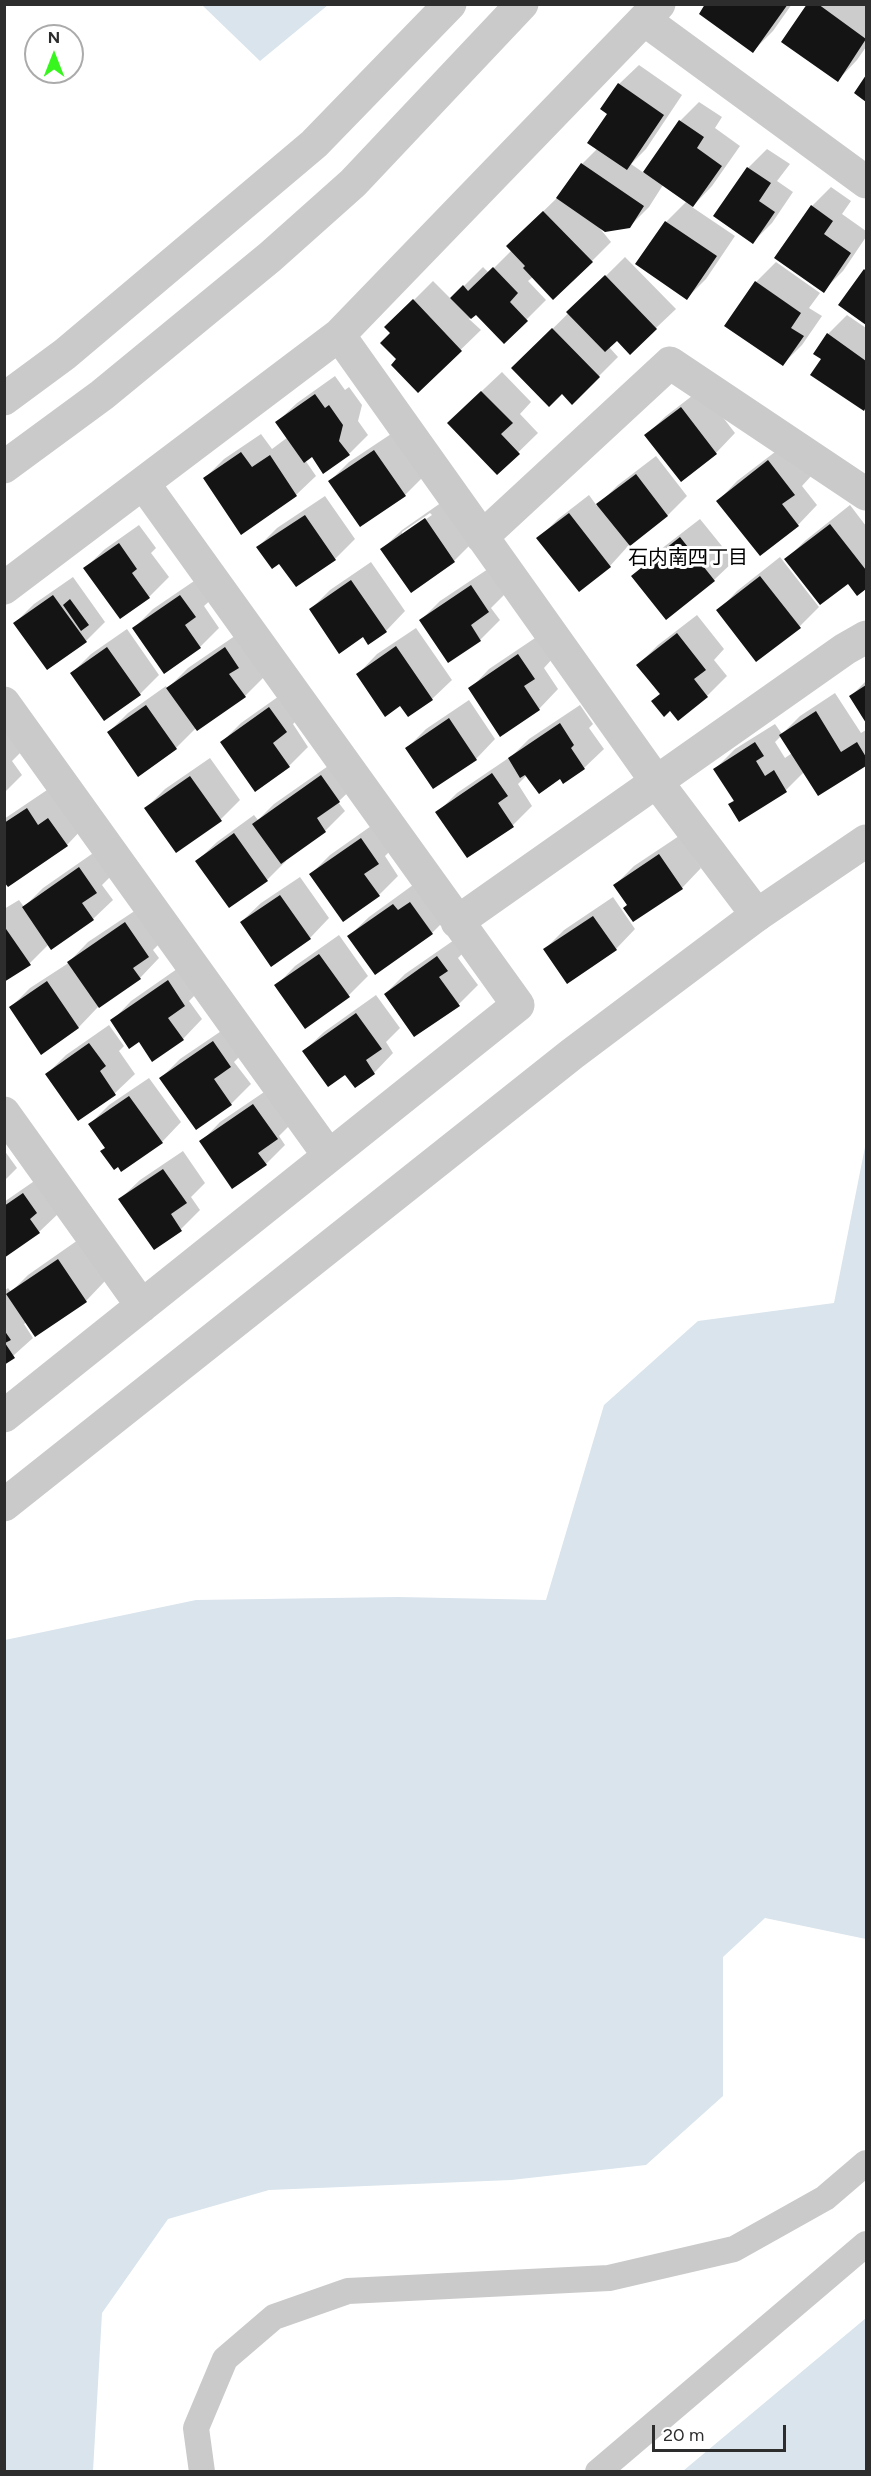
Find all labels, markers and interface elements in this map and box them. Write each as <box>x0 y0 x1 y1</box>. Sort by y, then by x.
north arrow <box>24 24 84 84</box>
text: N <box>48 28 60 47</box>
district label: 石内南四丁目 <box>628 546 748 570</box>
scale bar <box>655 2413 788 2451</box>
text: 20 m <box>663 2424 704 2446</box>

